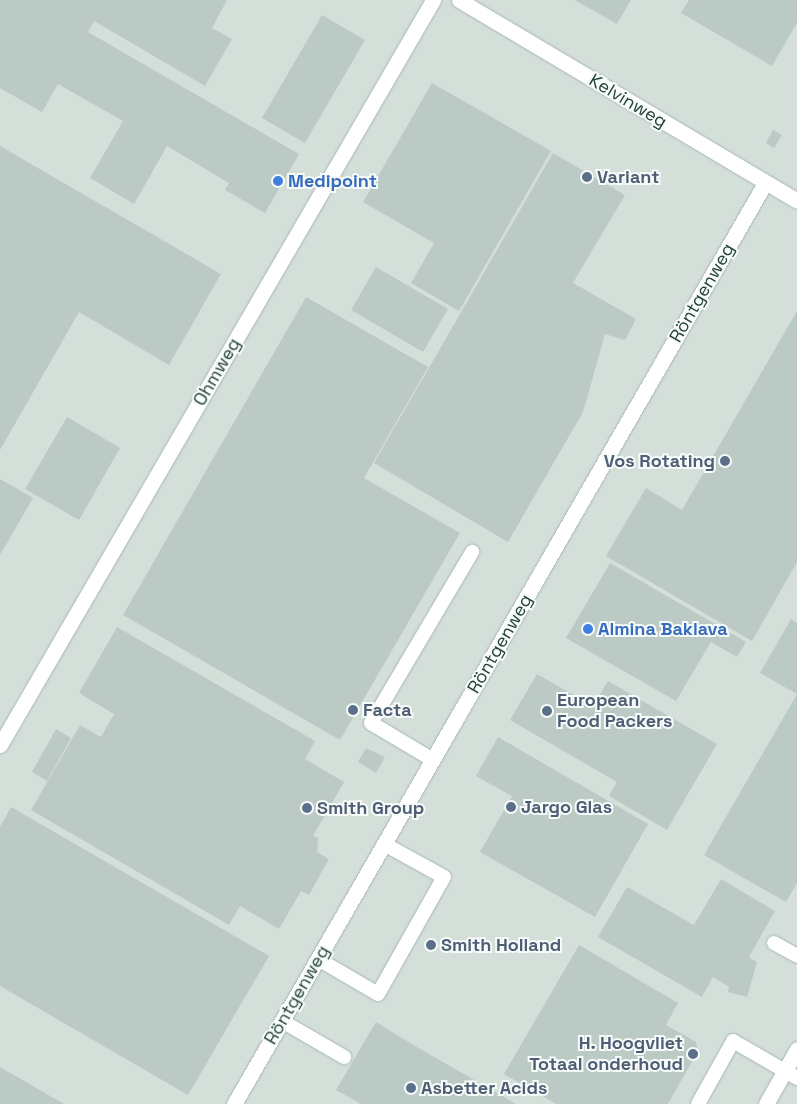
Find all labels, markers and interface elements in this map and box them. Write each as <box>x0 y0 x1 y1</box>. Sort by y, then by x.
street label: Kelvinweg <box>585 69 671 133</box>
place label: Variant <box>597 166 659 188</box>
place label: Medipoint <box>288 170 377 192</box>
marker: Variant <box>581 171 593 183</box>
marker: Medipoint <box>272 175 284 187</box>
street label: Röntgenweg <box>665 240 739 346</box>
street label: Ohmweg <box>189 334 245 410</box>
place label: Vos Rotating <box>604 450 715 472</box>
marker: Vos Rotating <box>719 455 731 467</box>
street label: Röntgenweg <box>463 591 537 697</box>
place label: Almina Baklava <box>598 618 728 640</box>
marker: Almina Baklava <box>582 623 594 635</box>
place label: European Food Packers <box>557 690 672 732</box>
place label: Facta <box>363 699 412 721</box>
marker: Facta <box>347 704 359 716</box>
marker: European Food Packers <box>541 705 553 717</box>
place label: Jargo Glas <box>521 796 612 818</box>
place label: Smith Group <box>317 797 424 819</box>
marker: Jargo Glas <box>505 801 517 813</box>
marker: Smith Group <box>301 802 313 814</box>
place label: Smith Holland <box>441 934 561 956</box>
marker: Smith Holland <box>425 939 437 951</box>
street label: Röntgenweg <box>260 942 334 1048</box>
place label: H. Hoogvliet Totaal onderhoud <box>529 1033 683 1076</box>
marker: H. Hoogvliet Totaal onderhoud <box>687 1048 699 1060</box>
place label: Asbetter Acids <box>421 1077 548 1099</box>
marker: Asbetter Acids <box>405 1082 417 1094</box>

